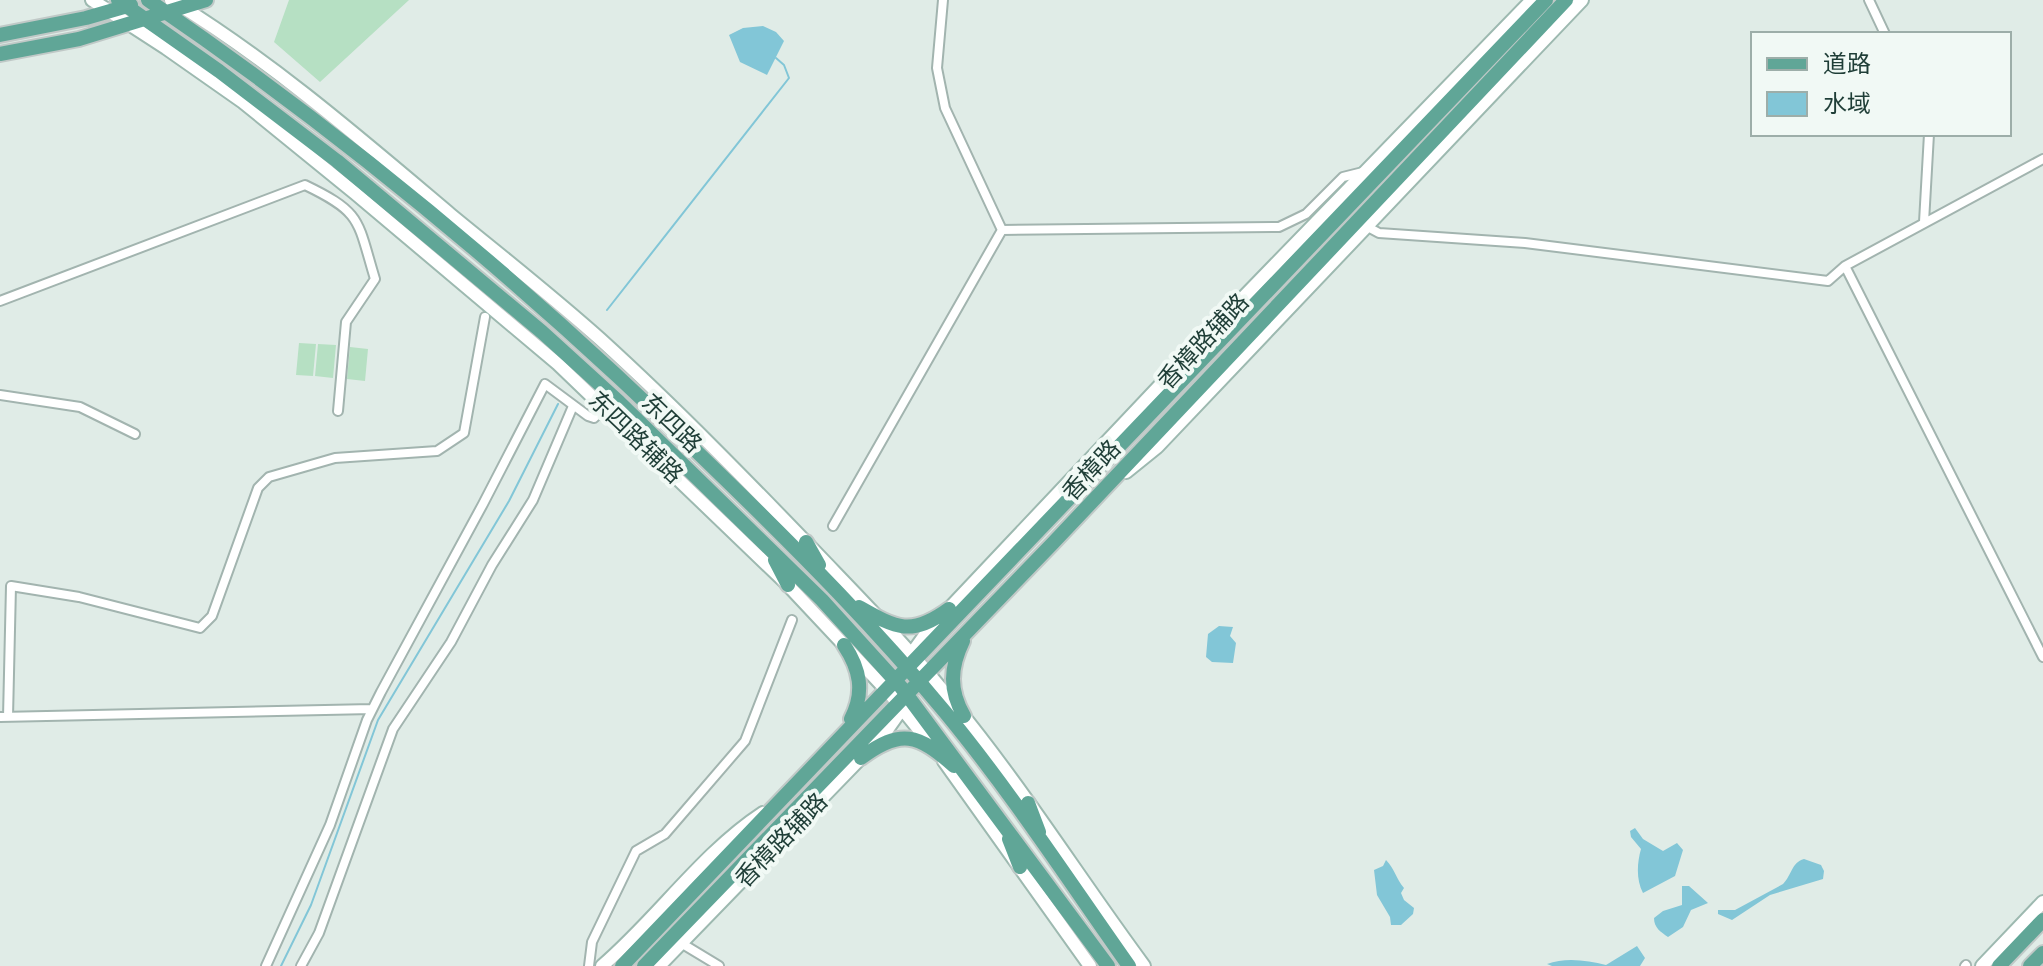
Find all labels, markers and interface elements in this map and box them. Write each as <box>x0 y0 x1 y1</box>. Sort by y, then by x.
legend <box>1751 32 2011 136</box>
text: 道路 <box>1823 48 1871 79</box>
text: 水域 <box>1823 88 1871 119</box>
street label: 香樟路辅路 <box>1151 287 1255 395</box>
street label: 东四路辅路 <box>582 384 690 490</box>
street label: 东四路 <box>635 387 709 459</box>
street label: 香樟路 <box>1055 433 1127 507</box>
street label: 香樟路辅路 <box>728 786 834 894</box>

